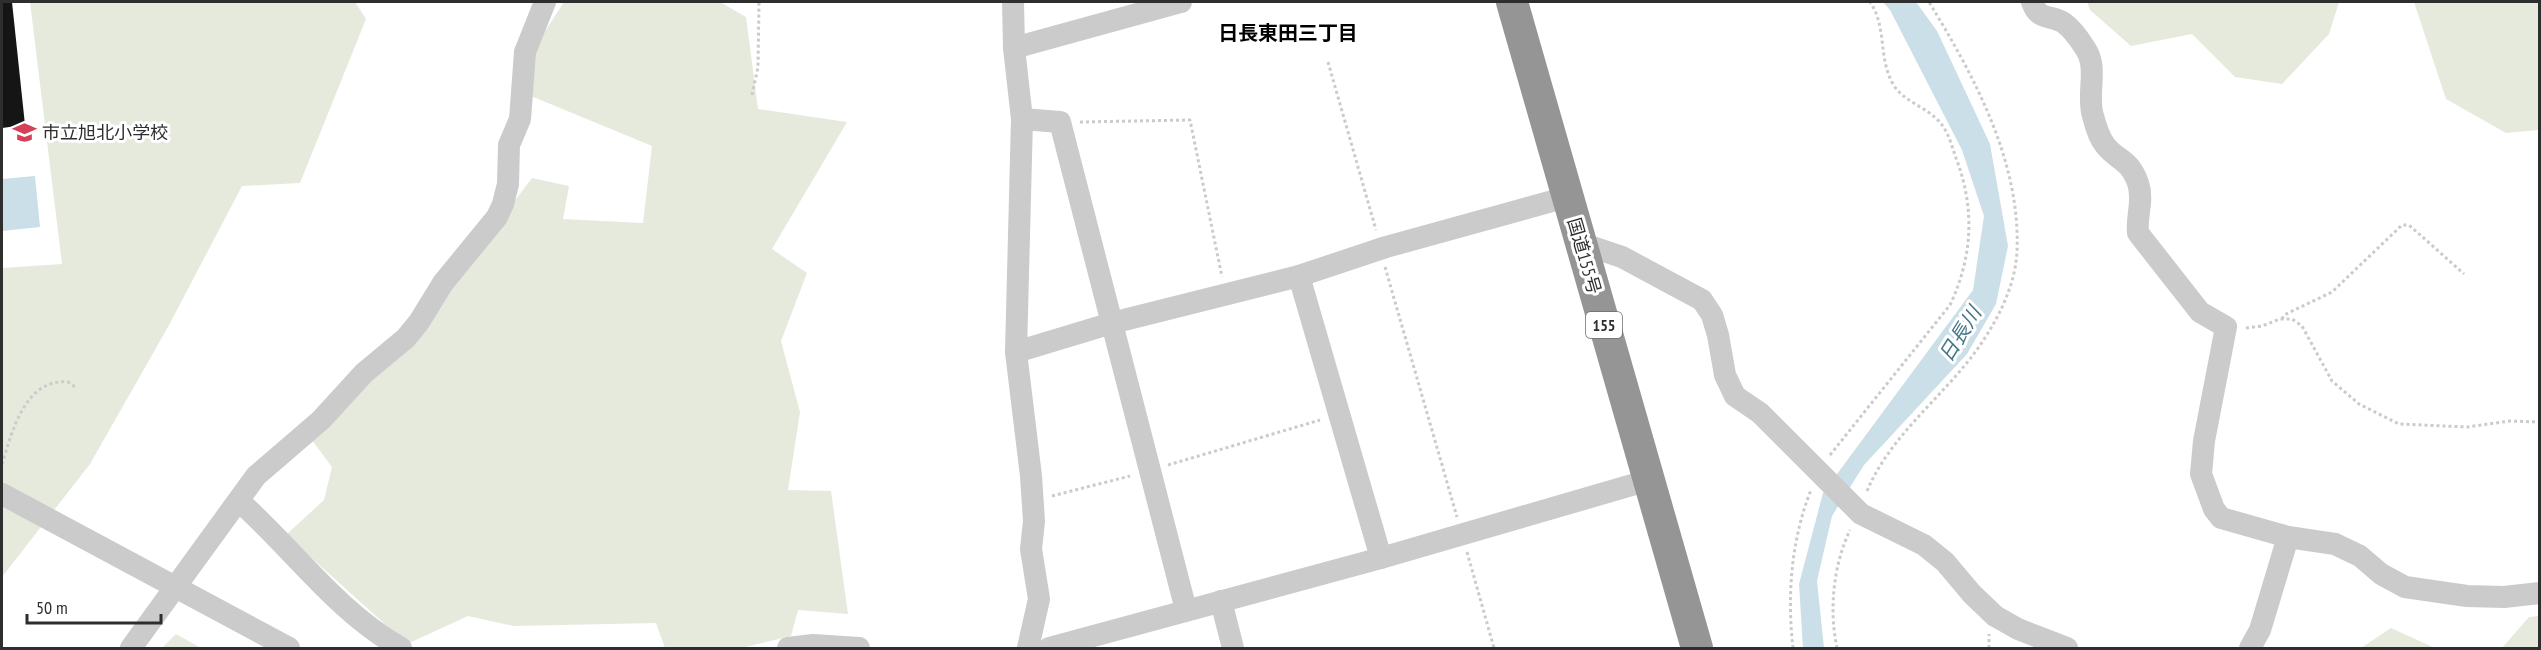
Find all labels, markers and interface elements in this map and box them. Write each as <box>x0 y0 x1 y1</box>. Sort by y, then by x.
district label: 日長東田三丁目 <box>1218 20 1358 46</box>
school or university icon: 市立旭北小学校 <box>11 120 37 146</box>
place label: 市立旭北小学校 <box>42 121 168 144</box>
street label: 国道155号 <box>1563 215 1606 297</box>
water label: 日長川 <box>1933 300 1988 366</box>
road number: 155 <box>1586 312 1622 338</box>
scale bar <box>27 587 160 625</box>
text: 50 m <box>36 596 68 619</box>

